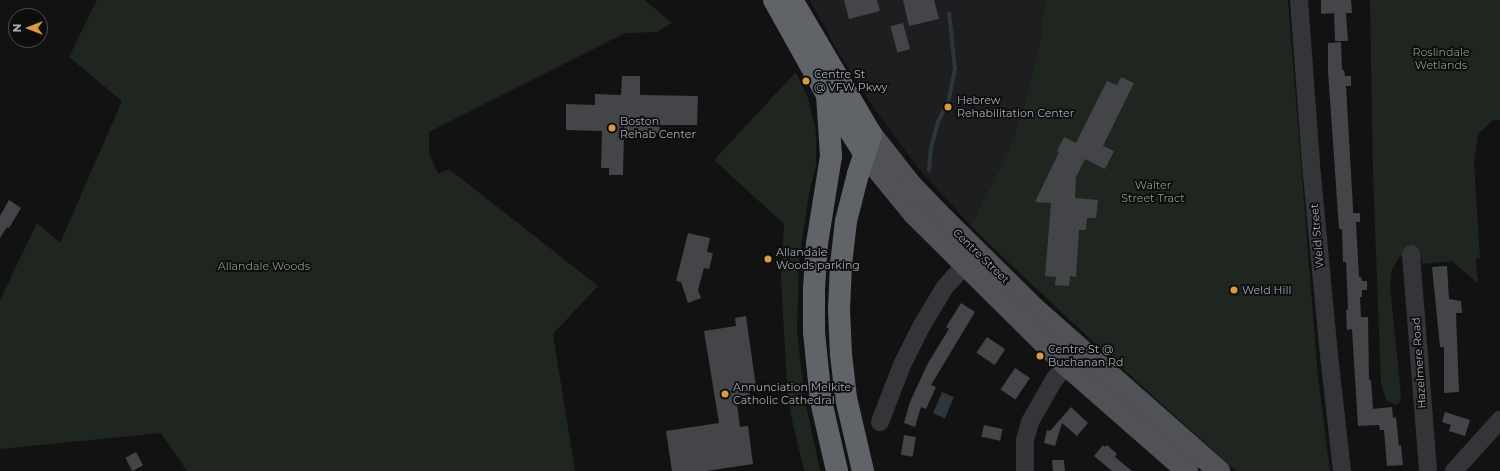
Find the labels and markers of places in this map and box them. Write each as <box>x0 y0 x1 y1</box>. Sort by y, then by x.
place label: Centre St @ VFW Pkwy <box>814 68 888 94</box>
marker: Centre St @ VFW Pkwy <box>801 76 811 86</box>
place label: Hebrew Rehabilitation Center <box>957 94 1074 120</box>
marker: Hebrew Rehabilitation Center <box>942 101 954 113</box>
place label: Boston Rehab Center <box>620 115 696 141</box>
marker: Boston Rehab Center <box>607 123 617 133</box>
place label: Allandale Woods parking <box>776 246 860 272</box>
marker: Allandale Woods parking <box>763 254 773 264</box>
place label: Weld Hill <box>1242 283 1291 297</box>
marker: Weld Hill <box>1229 285 1239 295</box>
place label: Centre St @ Buchanan Rd <box>1048 343 1123 369</box>
marker: Centre St @ Buchanan Rd <box>1035 351 1045 361</box>
place label: Annunciation Melkite Catholic Cathedral <box>733 381 851 407</box>
marker: Annunciation Melkite Catholic Cathedral <box>720 389 730 399</box>

